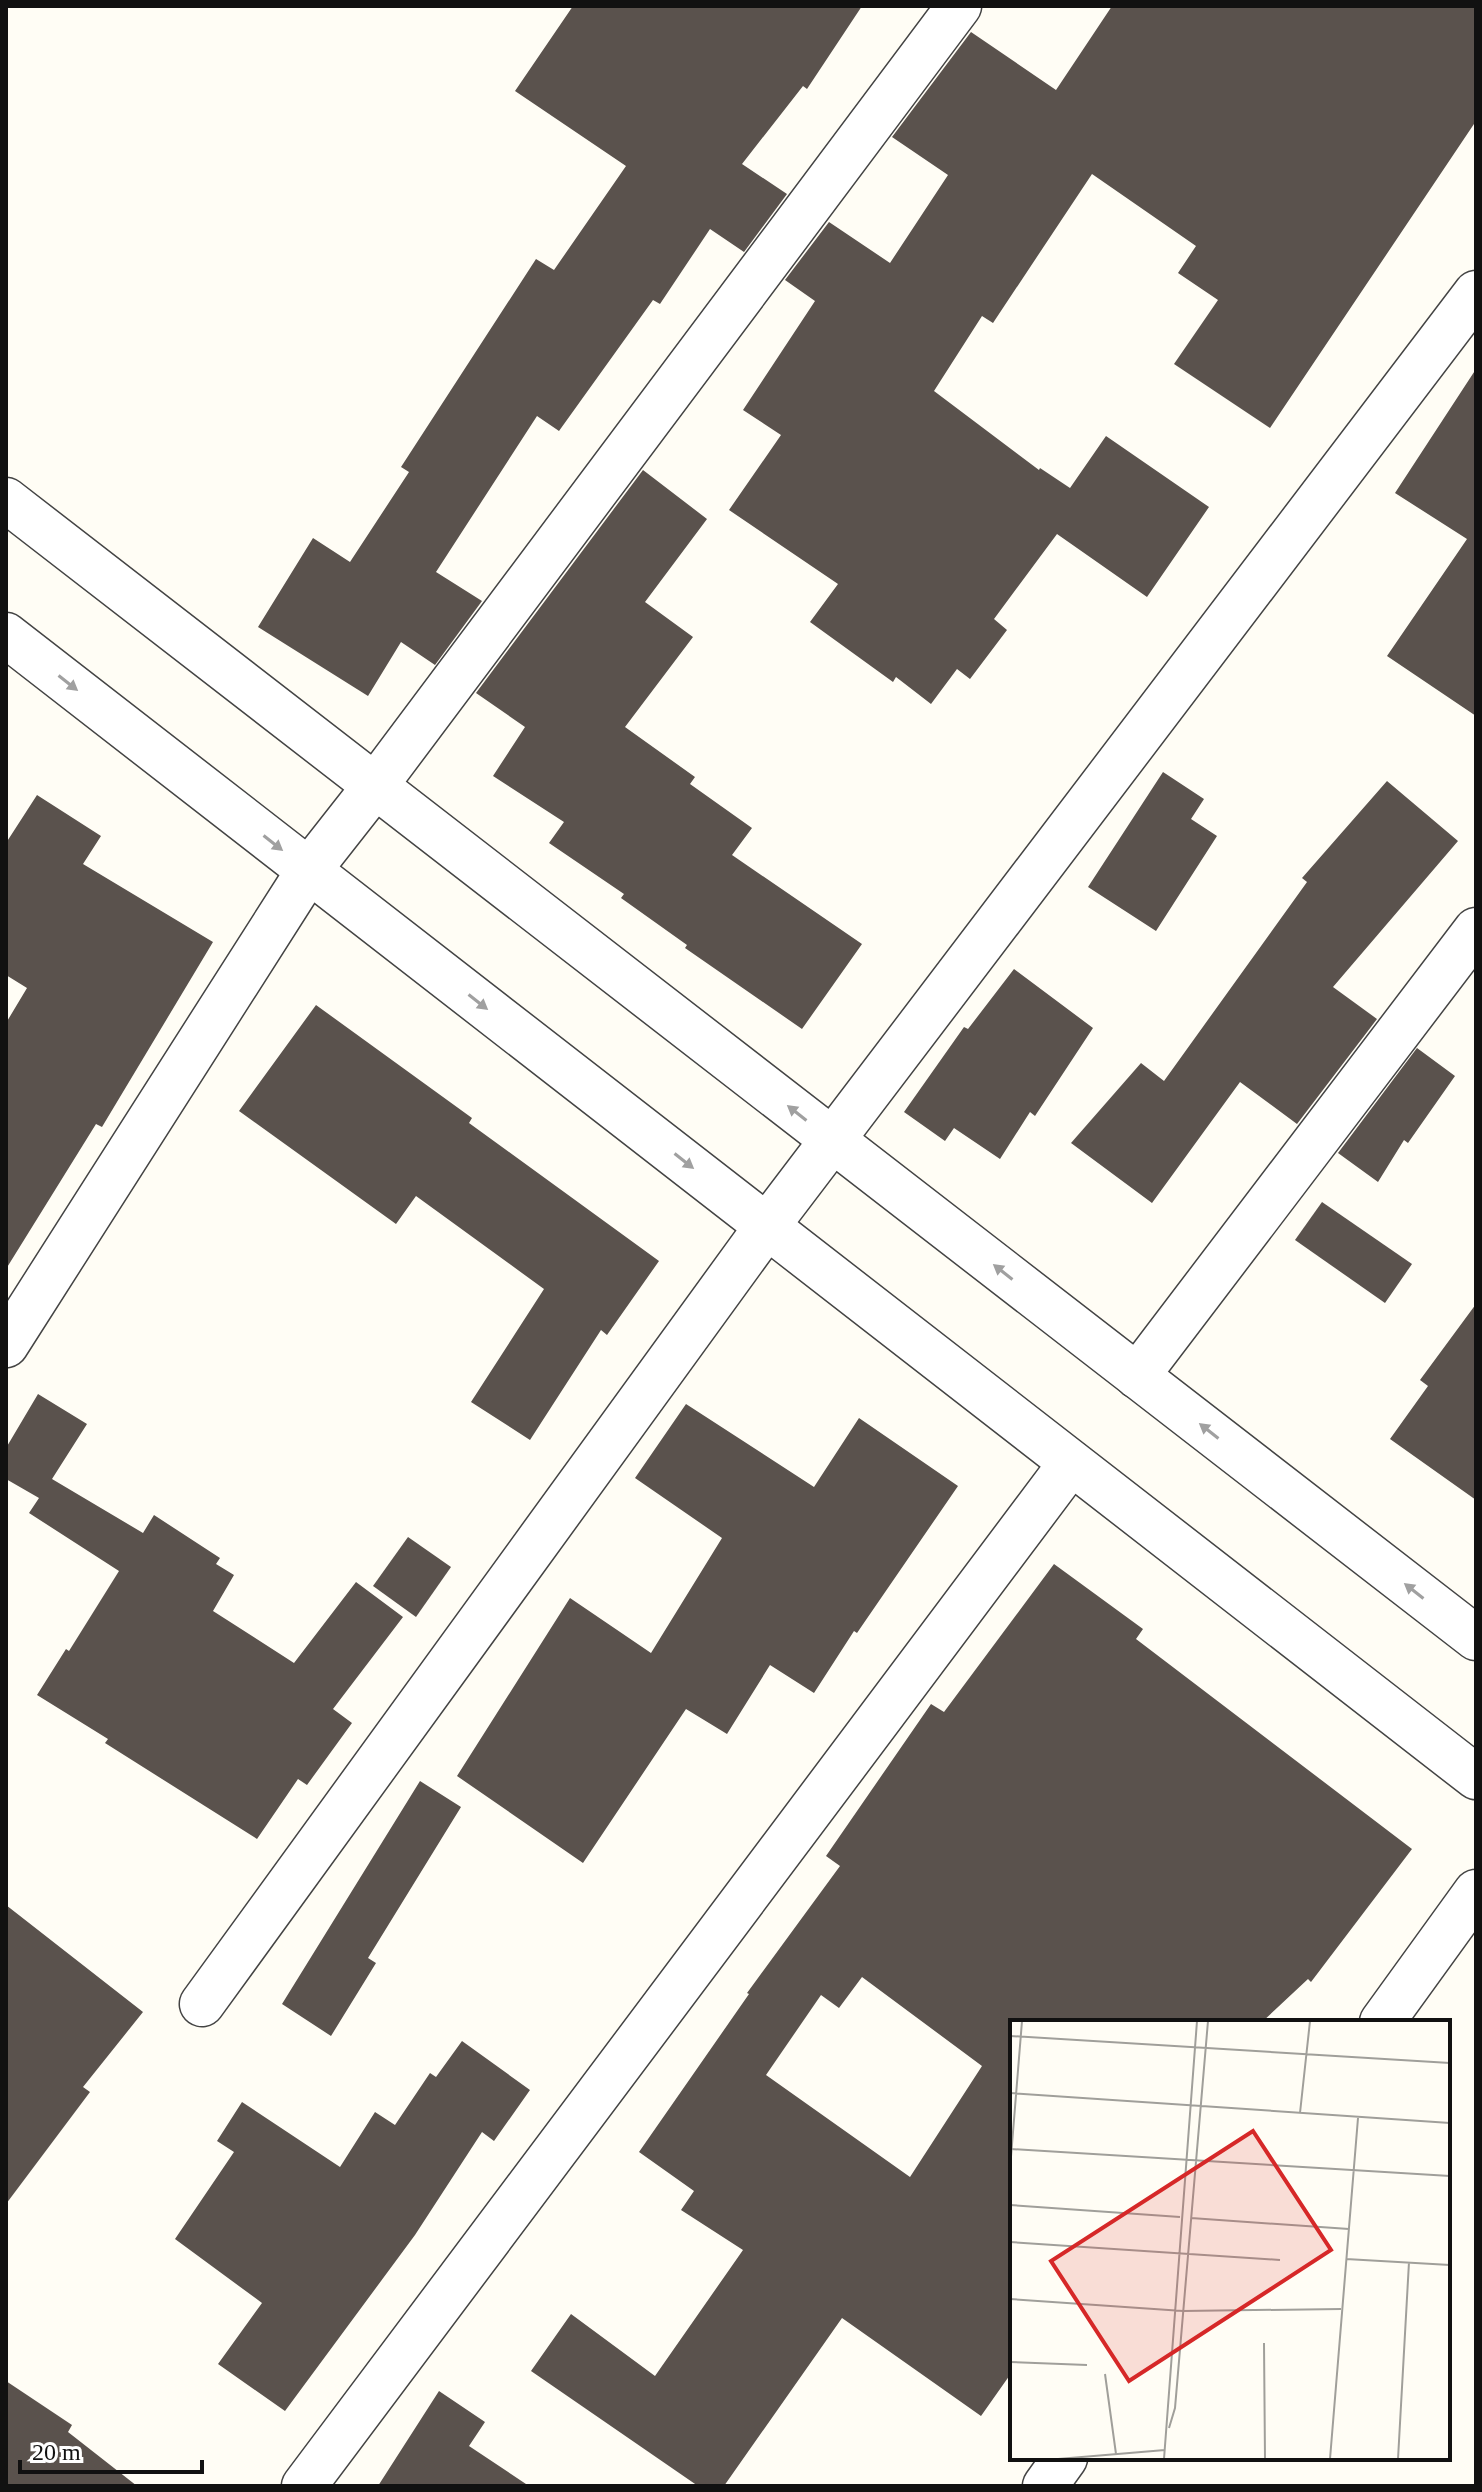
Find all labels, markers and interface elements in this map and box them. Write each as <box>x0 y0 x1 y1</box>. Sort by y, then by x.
one-way arrow <box>58 675 78 691</box>
one-way arrow <box>263 834 283 850</box>
one-way arrow <box>468 993 489 1010</box>
one-way arrow <box>787 1106 808 1122</box>
one-way arrow <box>674 1153 694 1169</box>
one-way arrow <box>993 1265 1013 1281</box>
one-way arrow <box>1199 1424 1219 1440</box>
one-way arrow <box>1404 1583 1424 1599</box>
inset map <box>1010 2020 1450 2460</box>
scale bar <box>20 2424 202 2474</box>
text: 20 m <box>32 2439 81 2465</box>

